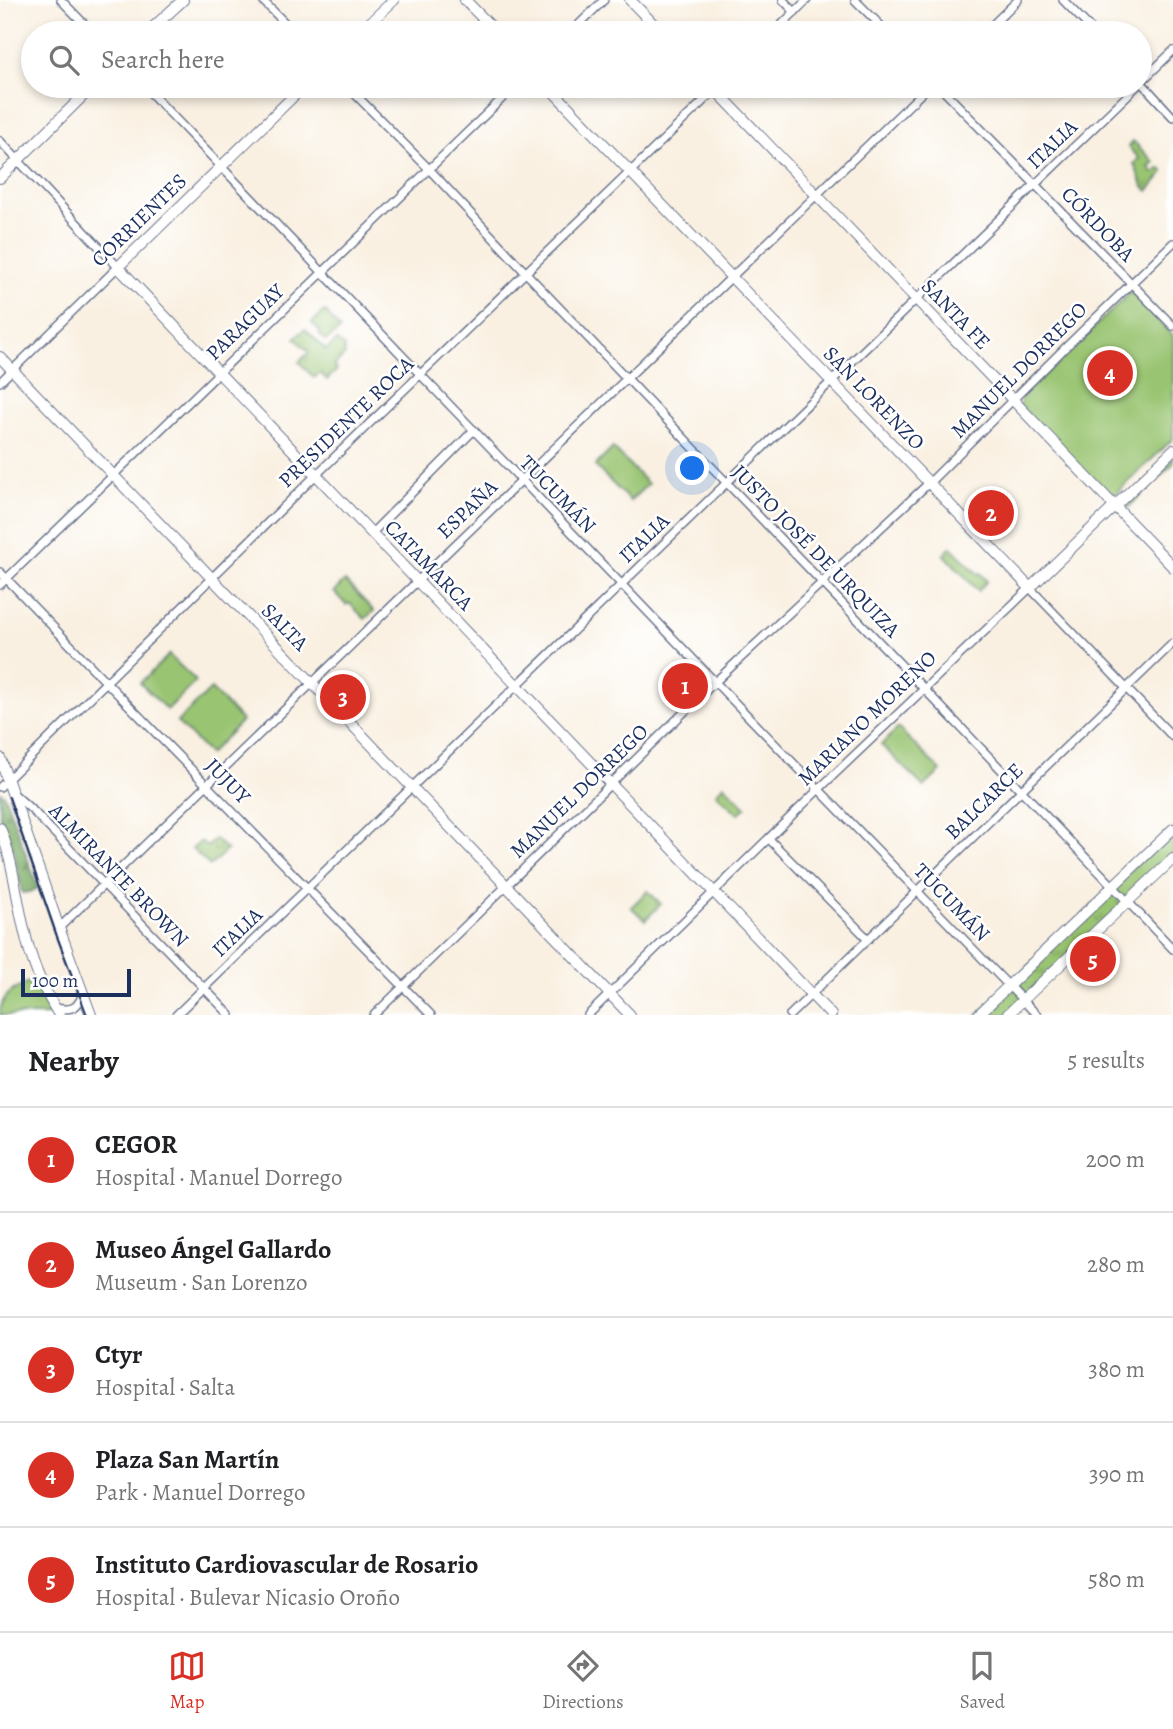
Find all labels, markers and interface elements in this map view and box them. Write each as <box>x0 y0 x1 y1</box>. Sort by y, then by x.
search box <box>21 21 1152 98</box>
icon: search <box>45 41 83 79</box>
text: Search here <box>101 42 225 77</box>
street label: ITALIA <box>1021 113 1084 175</box>
street label: CORRIENTES <box>85 167 193 273</box>
street label: CÓRDOBA <box>1055 180 1141 268</box>
street label: SANTA FE <box>915 272 997 356</box>
street label: PARAGUAY <box>200 277 291 366</box>
street label: MANUEL DORREGO <box>945 296 1093 444</box>
street label: SAN LORENZO <box>817 340 931 456</box>
pin: 4 <box>1087 347 1133 399</box>
street label: PRESIDENTE ROCA <box>272 350 420 494</box>
street label: TUCUMÁN <box>514 449 602 539</box>
your location <box>675 451 709 485</box>
street label: JUSTO JOSÉ DE URQUIZA <box>726 458 907 644</box>
street label: ESPAÑA <box>431 473 504 545</box>
pin: 2 <box>968 487 1014 539</box>
street label: ITALIA <box>613 507 676 569</box>
street label: CATAMARCA <box>379 513 480 617</box>
street label: SALTA <box>255 597 315 658</box>
street label: MARIANO MORENO <box>791 644 943 792</box>
pin: 1 <box>662 660 708 712</box>
pin: 3 <box>320 671 366 723</box>
street label: MANUEL DORREGO <box>504 718 654 864</box>
street label: JUJUY <box>199 752 257 811</box>
street label: BALCARCE <box>939 757 1029 845</box>
street label: ALMIRANTE BROWN <box>42 796 195 953</box>
street label: TUCUMÁN <box>908 857 996 947</box>
street label: ITALIA <box>206 901 269 963</box>
pin: 5 <box>1070 933 1116 985</box>
scale bar <box>21 966 131 998</box>
text: 100 m <box>32 968 78 994</box>
text: Nearby <box>28 1041 119 1081</box>
text: 5 results <box>1068 1045 1145 1076</box>
text: CEGOR <box>95 1127 177 1162</box>
text: 1 <box>47 1144 55 1175</box>
text: 200 m <box>1086 1144 1145 1175</box>
text: Hospital · Manuel Dorrego <box>95 1162 342 1193</box>
text: Museo Ángel Gallardo <box>95 1232 331 1267</box>
text: 2 <box>45 1249 57 1280</box>
text: 280 m <box>1087 1249 1145 1280</box>
text: Museum · San Lorenzo <box>95 1267 308 1298</box>
text: Ctyr <box>95 1337 142 1372</box>
text: 3 <box>46 1354 56 1385</box>
text: 380 m <box>1088 1354 1145 1385</box>
text: Hospital · Salta <box>95 1372 235 1403</box>
text: Plaza San Martín <box>95 1442 279 1477</box>
text: 4 <box>46 1459 56 1490</box>
text: 390 m <box>1089 1459 1145 1490</box>
text: Park · Manuel Dorrego <box>95 1477 305 1508</box>
text: Instituto Cardiovascular de Rosario <box>95 1547 478 1582</box>
text: 5 <box>46 1564 56 1595</box>
text: 580 m <box>1088 1564 1145 1595</box>
text: Hospital · Bulevar Nicasio Oroño <box>95 1582 400 1613</box>
tab: Map <box>168 1647 206 1715</box>
tab: Directions <box>542 1647 624 1715</box>
tab: Saved <box>960 1647 1005 1715</box>

